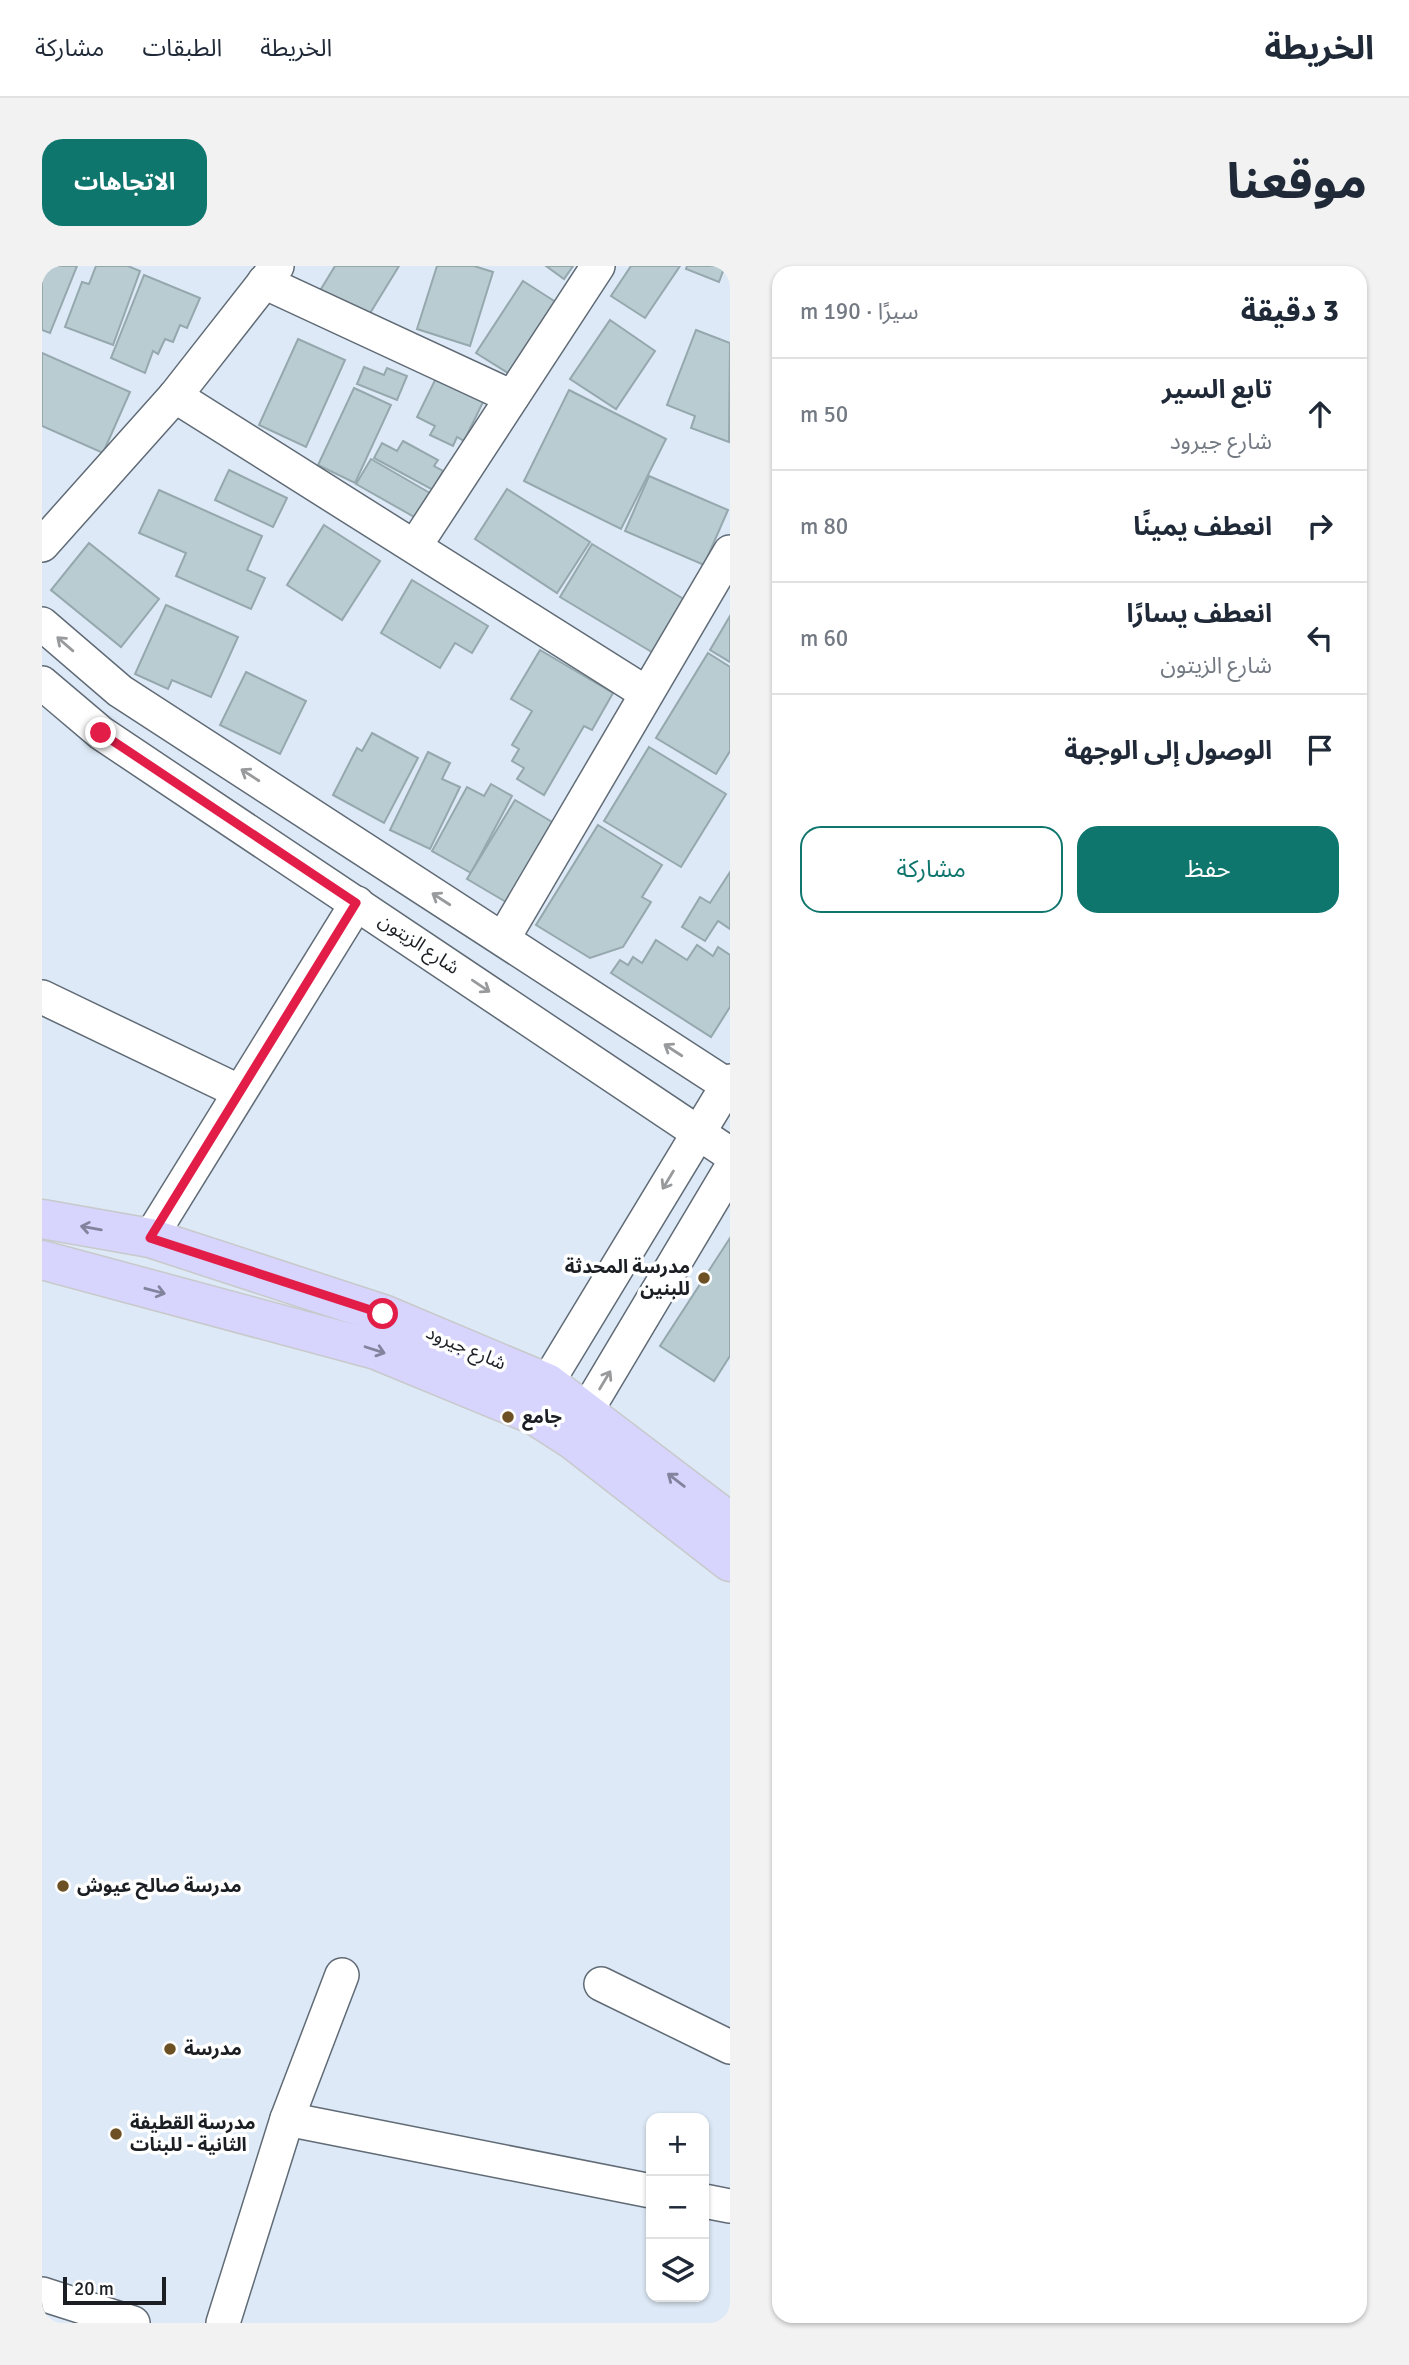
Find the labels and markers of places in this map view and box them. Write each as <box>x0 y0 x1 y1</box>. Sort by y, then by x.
place label: مدرسة المحدثة للبنين <box>565 1255 690 1301</box>
marker: مدرسة المحدثة للبنين <box>696 1270 712 1286</box>
place label: جامع <box>522 1405 562 1431</box>
marker: جامع <box>500 1409 516 1425</box>
place label: مدرسة صالح عيوش <box>77 1874 242 1900</box>
marker: مدرسة صالح عيوش <box>55 1878 71 1894</box>
place label: مدرسة <box>184 2037 242 2061</box>
marker: مدرسة <box>162 2041 178 2057</box>
place label: مدرسة القطيفة الثانية - للبنات <box>130 2111 256 2157</box>
marker: مدرسة القطيفة الثانية - للبنات <box>108 2126 124 2142</box>

